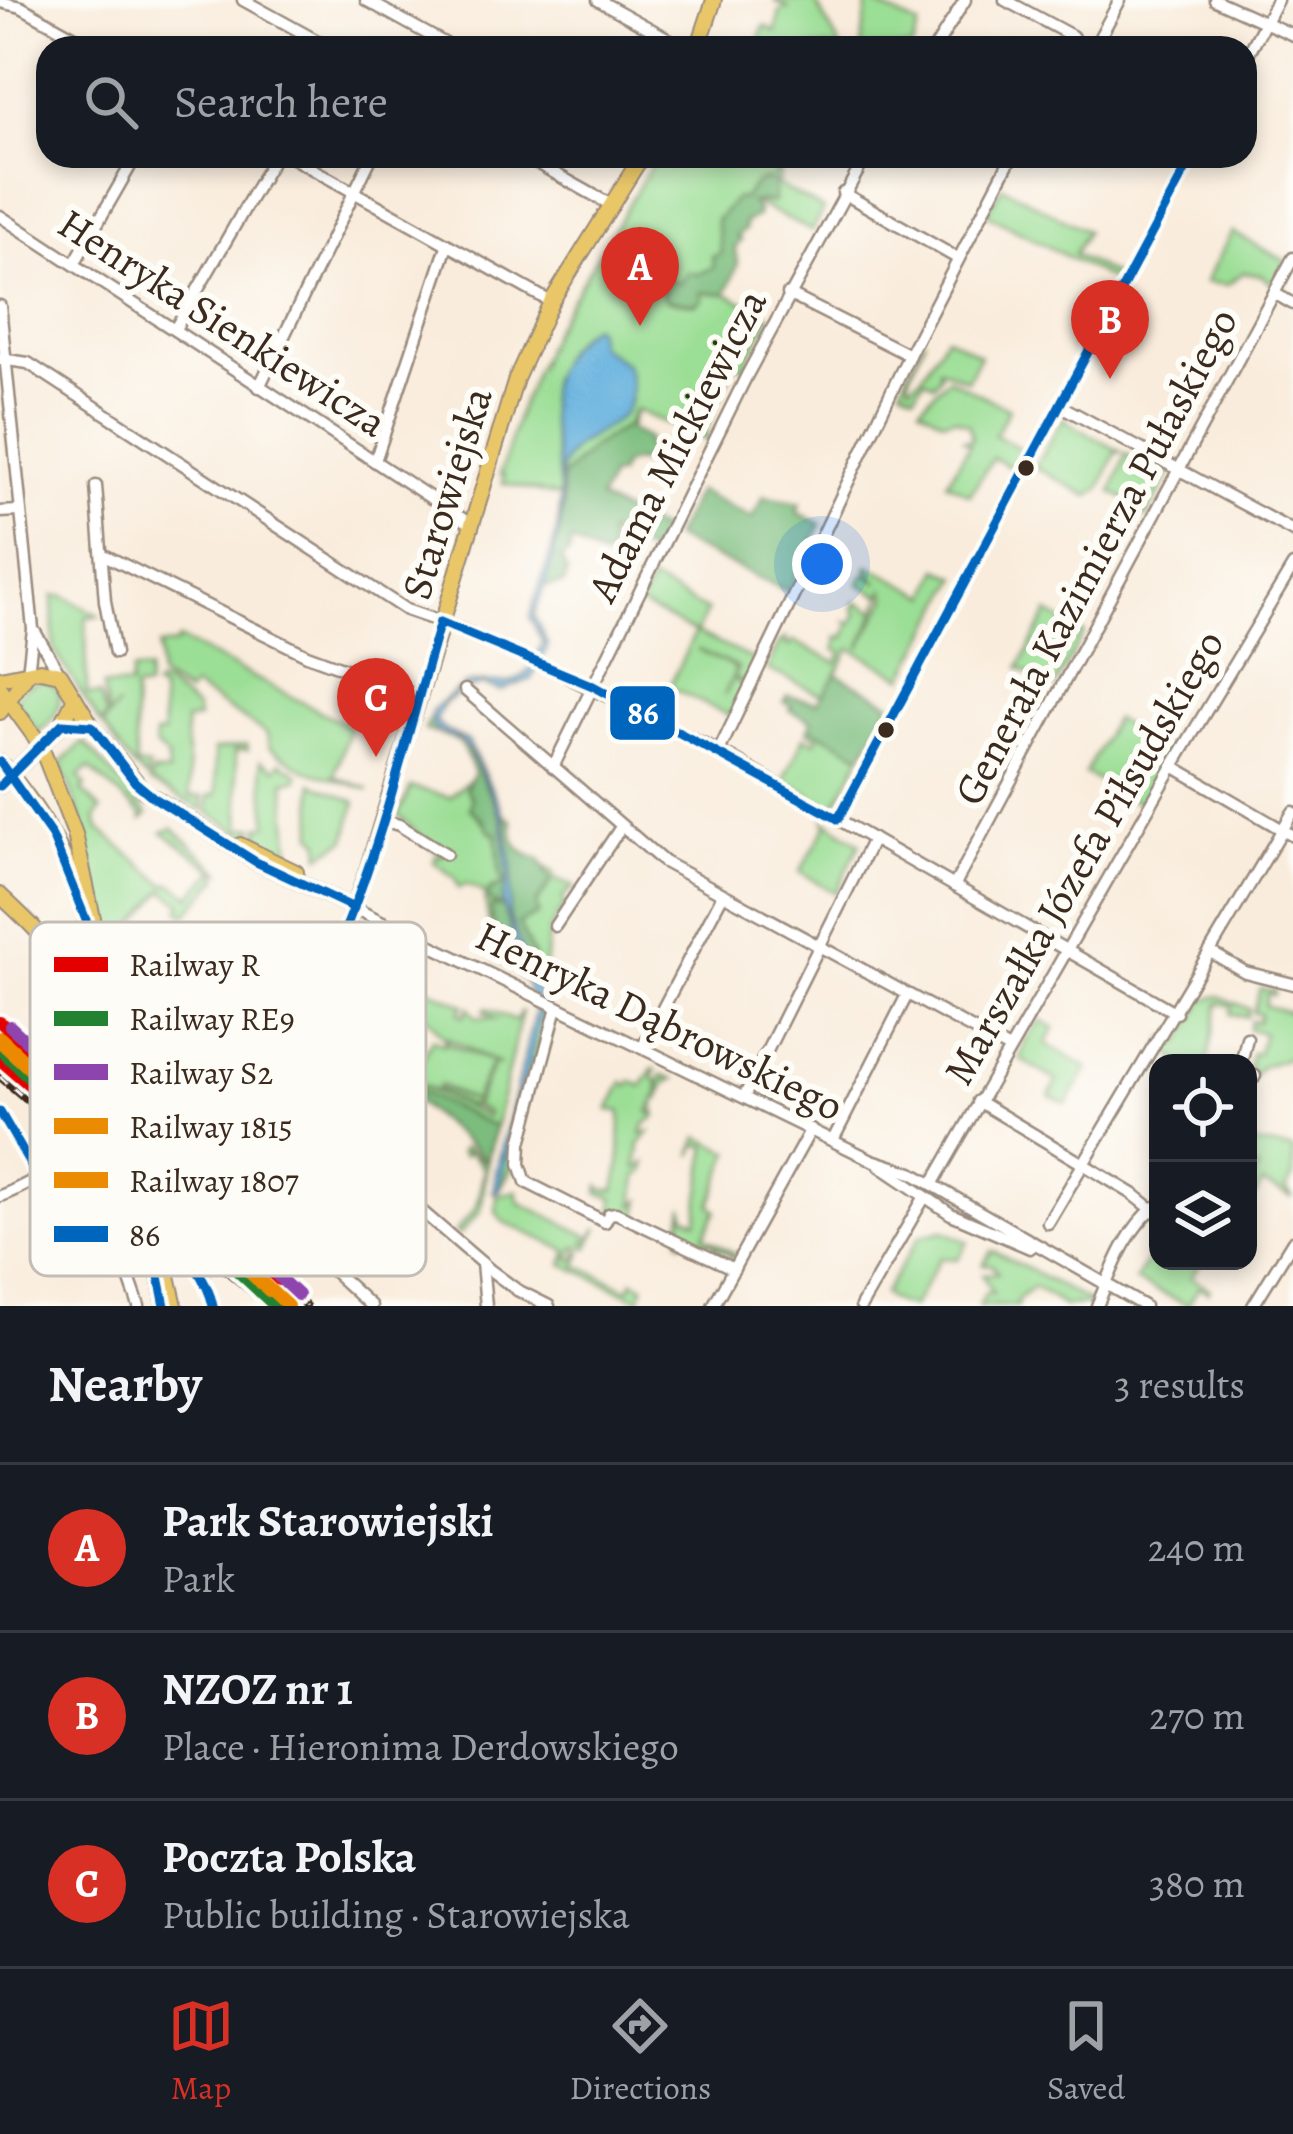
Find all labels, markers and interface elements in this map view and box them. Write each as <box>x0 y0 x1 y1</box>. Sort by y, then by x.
search box <box>36 36 1257 168</box>
icon: search <box>78 69 144 135</box>
text: Search here <box>174 71 388 133</box>
street label: Henryka Sienkiewicza <box>47 195 398 450</box>
pin: A <box>601 227 679 326</box>
street label: Adama Mickiewicza <box>573 279 780 612</box>
pin: B <box>1071 280 1149 379</box>
street label: Generała Kazimierza Pułaskiego <box>940 298 1251 814</box>
street label: Starowiejska <box>387 380 506 606</box>
unlabelled marker <box>1015 457 1037 479</box>
your location <box>792 534 852 594</box>
street label: Marszałka Józefa Piłsudskiego <box>930 619 1237 1095</box>
pin: C <box>337 658 415 757</box>
line badge: 86 <box>608 684 677 742</box>
text: 86 <box>627 690 659 735</box>
unlabelled marker <box>875 719 897 741</box>
street label: Henryka Dąbrowskiego <box>467 907 853 1134</box>
legend <box>30 922 426 1276</box>
text: Railway R <box>129 942 260 987</box>
text: Railway RE9 <box>129 996 295 1041</box>
text: Railway S2 <box>129 1050 273 1095</box>
map controls <box>1149 1054 1257 1270</box>
button: locate <box>1149 1054 1257 1162</box>
text: Railway 1815 <box>129 1104 293 1149</box>
text: Railway 1807 <box>129 1158 299 1203</box>
button: layers <box>1149 1162 1257 1270</box>
text: 86 <box>129 1212 160 1257</box>
text: Nearby <box>48 1349 202 1419</box>
text: 3 results <box>1114 1358 1245 1411</box>
text: Park Starowiejski <box>162 1490 494 1552</box>
text: A <box>75 1521 99 1574</box>
text: 240 m <box>1148 1521 1245 1574</box>
text: Park <box>162 1552 235 1605</box>
text: NZOZ nr 1 <box>162 1658 353 1720</box>
text: B <box>75 1689 99 1742</box>
text: 270 m <box>1149 1689 1245 1742</box>
text: Place · Hieronima Derdowskiego <box>162 1720 679 1773</box>
text: Poczta Polska <box>162 1826 416 1888</box>
text: C <box>75 1857 99 1910</box>
text: 380 m <box>1149 1857 1245 1910</box>
text: Public building · Starowiejska <box>162 1888 630 1941</box>
tab: Map <box>168 1993 234 2110</box>
tab: Directions <box>570 1993 711 2110</box>
tab: Saved <box>1047 1993 1125 2110</box>

